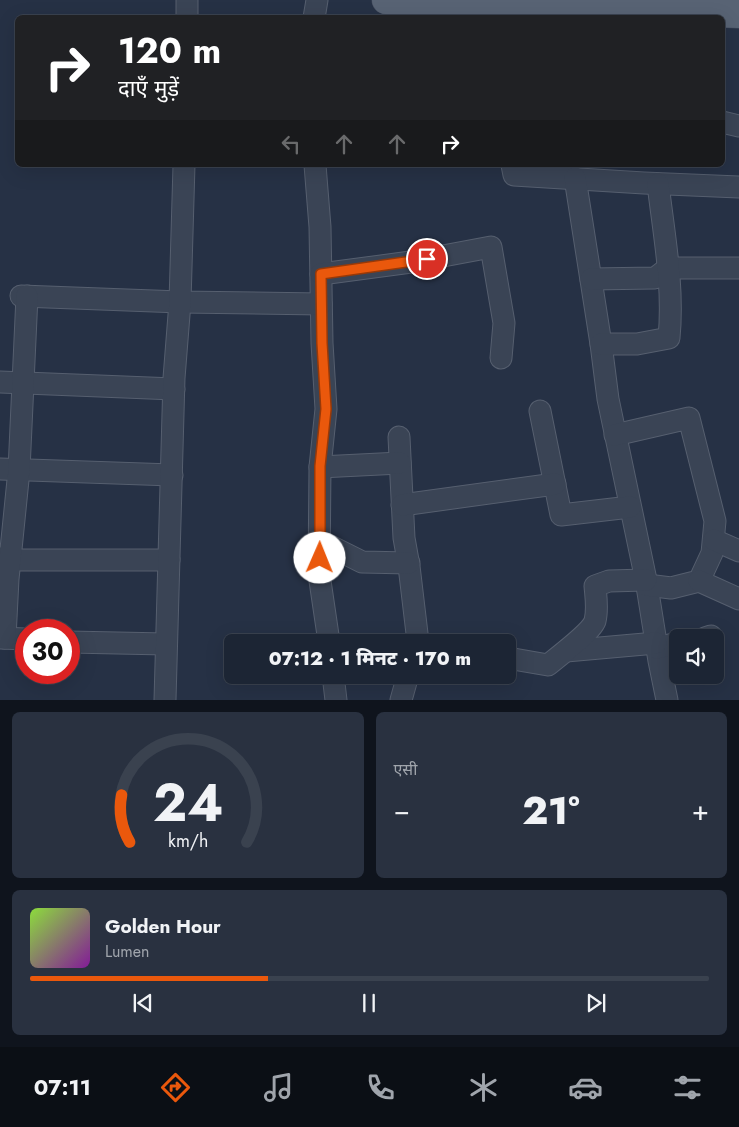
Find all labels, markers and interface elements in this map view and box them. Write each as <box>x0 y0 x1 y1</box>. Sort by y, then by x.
text: 120 m <box>118 26 221 76</box>
icon: right <box>35 35 100 100</box>
text: दाएँ मुड़ें <box>118 72 179 104</box>
icon: left <box>277 130 305 158</box>
icon: ahead <box>330 130 358 158</box>
icon: ahead <box>383 130 411 158</box>
icon: right <box>436 130 464 158</box>
pin <box>406 238 448 280</box>
icon: arrive <box>413 245 441 273</box>
position arrow <box>293 531 345 583</box>
speed limit sign: 30 <box>15 619 80 684</box>
map controls <box>669 629 724 684</box>
button: sound <box>669 629 724 684</box>
text: 07:12 · 1 मिनट · 170 m <box>269 645 471 672</box>
text: एसी <box>394 758 417 781</box>
text: 24 <box>153 765 223 841</box>
text: 21° <box>522 783 580 838</box>
text: − <box>394 790 410 831</box>
text: + <box>692 790 709 831</box>
text: km/h <box>168 828 208 854</box>
text: Golden Hour <box>105 913 221 940</box>
text: Lumen <box>105 940 149 963</box>
icon: previous <box>129 989 157 1017</box>
icon: pause <box>355 989 383 1017</box>
icon: next <box>582 989 610 1017</box>
icon: directions <box>158 1070 193 1105</box>
icon: music <box>261 1070 296 1105</box>
icon: phone <box>363 1070 398 1105</box>
icon: climate <box>466 1070 501 1105</box>
icon: car <box>568 1070 603 1105</box>
icon: filters <box>670 1070 705 1105</box>
text: 07:11 <box>34 1071 91 1103</box>

